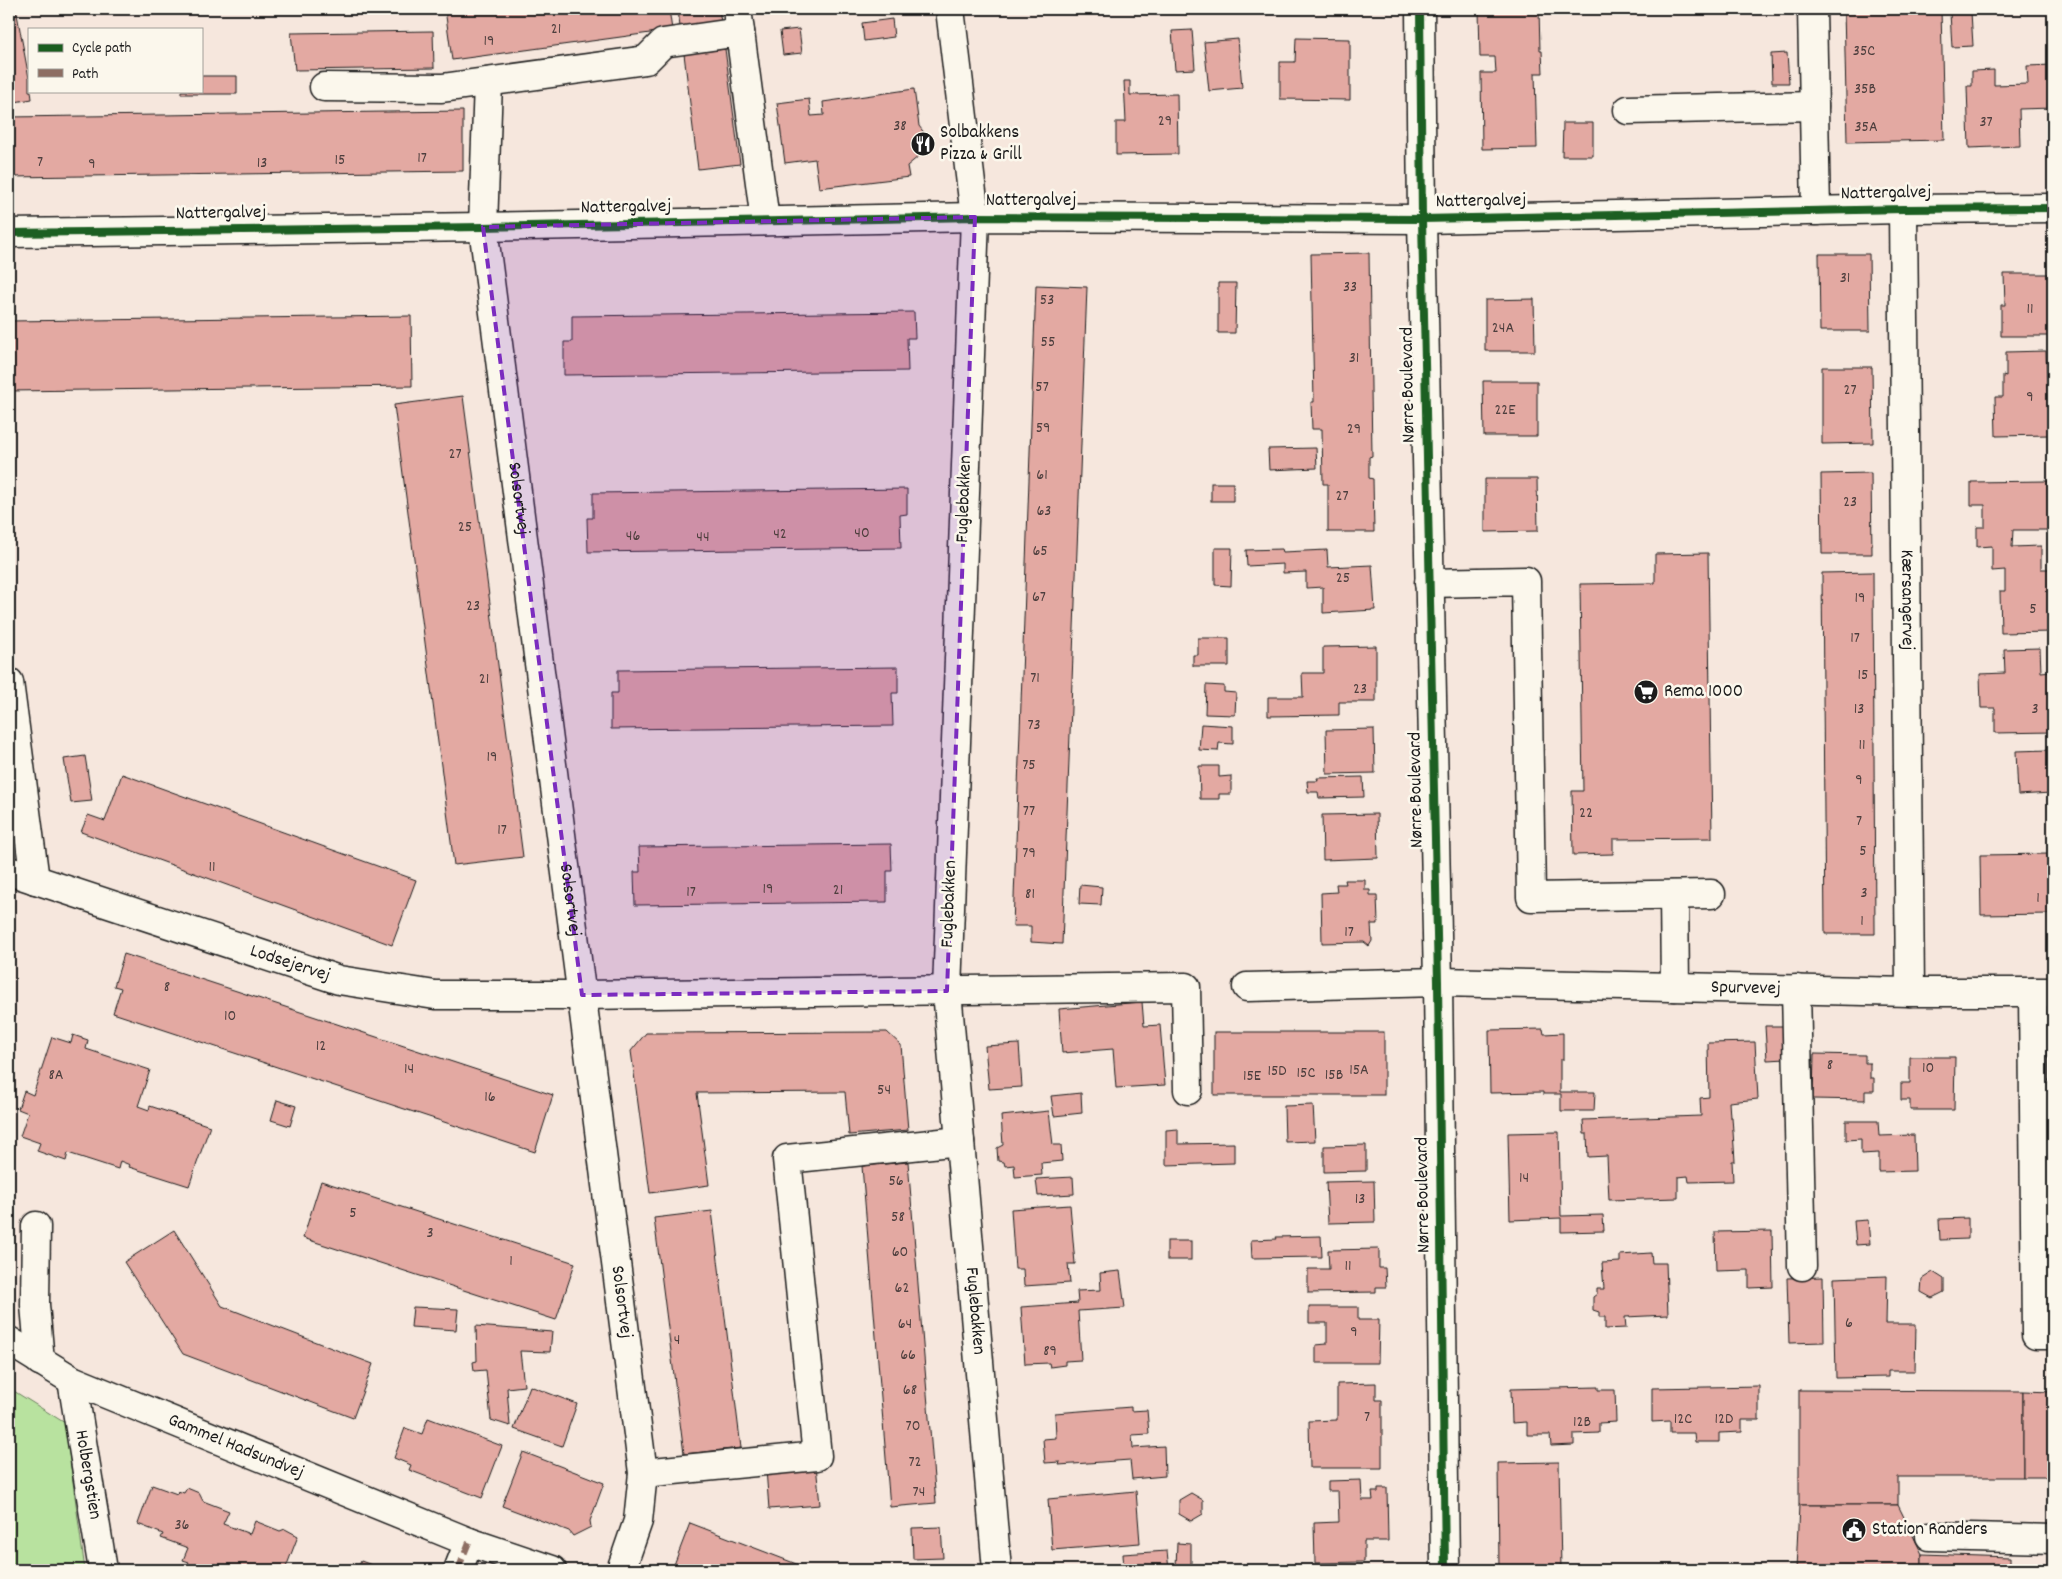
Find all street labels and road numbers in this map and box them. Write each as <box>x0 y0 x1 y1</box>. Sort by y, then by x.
street label: Nattergalvej <box>1840 180 1932 208</box>
street label: Nattergalvej <box>986 188 1076 215</box>
street label: Nattergalvej <box>1435 188 1527 216</box>
street label: Nattergalvej <box>580 194 672 222</box>
street label: Nattergalvej <box>175 200 267 228</box>
street label: Nørre Boulevard <box>1394 327 1424 443</box>
street label: Fuglebakken <box>950 455 980 543</box>
street label: Solsortvej <box>500 461 536 537</box>
street label: Kærsangervej <box>1893 549 1920 651</box>
street label: Nørre Boulevard <box>1402 732 1432 848</box>
street label: Fuglebakken <box>935 860 965 948</box>
street label: Solsortvej <box>551 862 588 938</box>
street label: Lodsejervej <box>246 938 334 990</box>
street label: Spurvevej <box>1711 974 1781 1003</box>
street label: Nørre Boulevard <box>1409 1137 1439 1253</box>
street label: Solsortvej <box>603 1264 639 1340</box>
street label: Fuglebakken <box>957 1266 992 1356</box>
street label: Gammel Hadsundvej <box>164 1407 308 1487</box>
street label: Holbergstien <box>67 1428 108 1522</box>

